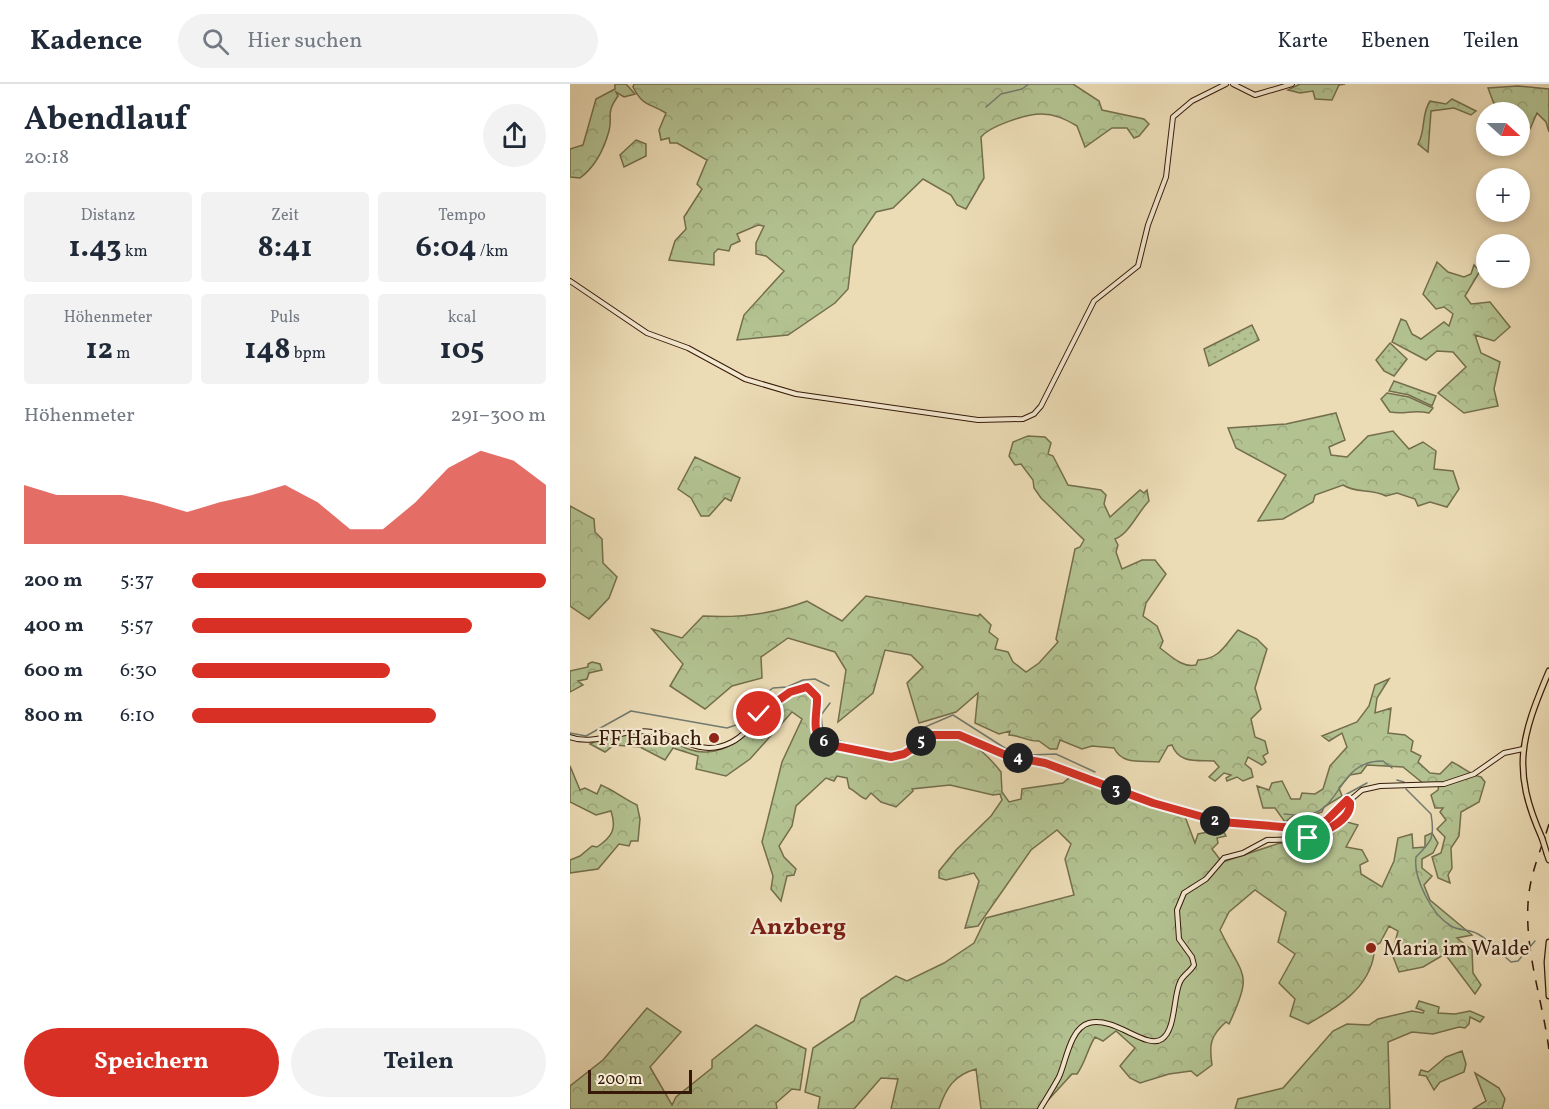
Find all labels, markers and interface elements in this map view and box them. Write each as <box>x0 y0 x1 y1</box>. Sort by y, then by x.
search box <box>178 14 598 68</box>
text: Kadence <box>30 22 142 61</box>
icon: search <box>199 25 232 58</box>
text: Hier suchen <box>247 26 362 57</box>
text: Karte <box>1277 27 1328 56</box>
text: Ebenen <box>1361 27 1430 56</box>
text: Teilen <box>1463 27 1519 56</box>
text: Abendlauf <box>24 98 188 144</box>
north arrow <box>1476 102 1530 156</box>
map controls <box>1476 102 1530 288</box>
button: share <box>483 104 546 167</box>
text: 20:18 <box>24 144 69 172</box>
button: + <box>1476 168 1530 222</box>
text: Distanz <box>81 205 135 227</box>
text: Zeit <box>271 205 299 227</box>
text: Tempo <box>438 205 486 227</box>
text: 1.43 <box>68 227 121 269</box>
text: 8:41 <box>257 227 313 269</box>
text: 6:04 <box>415 227 477 269</box>
button: − <box>1476 234 1530 288</box>
text: km <box>121 241 148 263</box>
text: /km <box>477 241 509 263</box>
text: Höhenmeter <box>64 307 152 329</box>
text: Puls <box>270 307 300 329</box>
text: kcal <box>448 307 476 329</box>
text: 12 <box>85 329 113 371</box>
text: 148 <box>244 329 291 371</box>
text: 105 <box>440 329 484 371</box>
text: m <box>113 343 131 365</box>
text: bpm <box>291 343 326 365</box>
text: Höhenmeter <box>24 402 135 430</box>
text: 291–300 m <box>451 402 546 430</box>
text: 200 m <box>24 567 82 595</box>
text: 5:37 <box>120 567 154 595</box>
text: 400 m <box>24 612 84 640</box>
text: 5:57 <box>120 612 154 640</box>
text: 600 m <box>24 657 83 685</box>
text: 6:30 <box>120 657 157 685</box>
pin <box>733 688 784 739</box>
icon: check <box>742 697 775 730</box>
text: 800 m <box>24 702 83 730</box>
text: 6:10 <box>120 702 155 730</box>
place label: FF Haibach <box>598 725 702 754</box>
pin: 5 <box>906 726 936 756</box>
pin: 6 <box>809 727 839 757</box>
text: 5 <box>917 730 925 752</box>
marker: FF Haibach <box>707 731 721 745</box>
text: 6 <box>820 731 828 753</box>
pin: 4 <box>1003 743 1033 773</box>
text: 4 <box>1013 747 1023 769</box>
pin: 3 <box>1101 775 1131 805</box>
text: 3 <box>1112 779 1120 801</box>
pin: 2 <box>1200 806 1230 836</box>
text: 2 <box>1211 810 1219 832</box>
pin <box>1282 812 1333 863</box>
icon: arrive <box>1291 821 1324 854</box>
district label: Anzberg <box>750 911 846 945</box>
place label: Maria im Walde <box>1383 935 1529 964</box>
marker: Maria im Walde <box>1364 941 1378 955</box>
button: Speichern <box>24 1028 279 1097</box>
button: Teilen <box>291 1028 546 1097</box>
scale bar <box>588 1067 692 1094</box>
text: 200 m <box>597 1069 642 1091</box>

